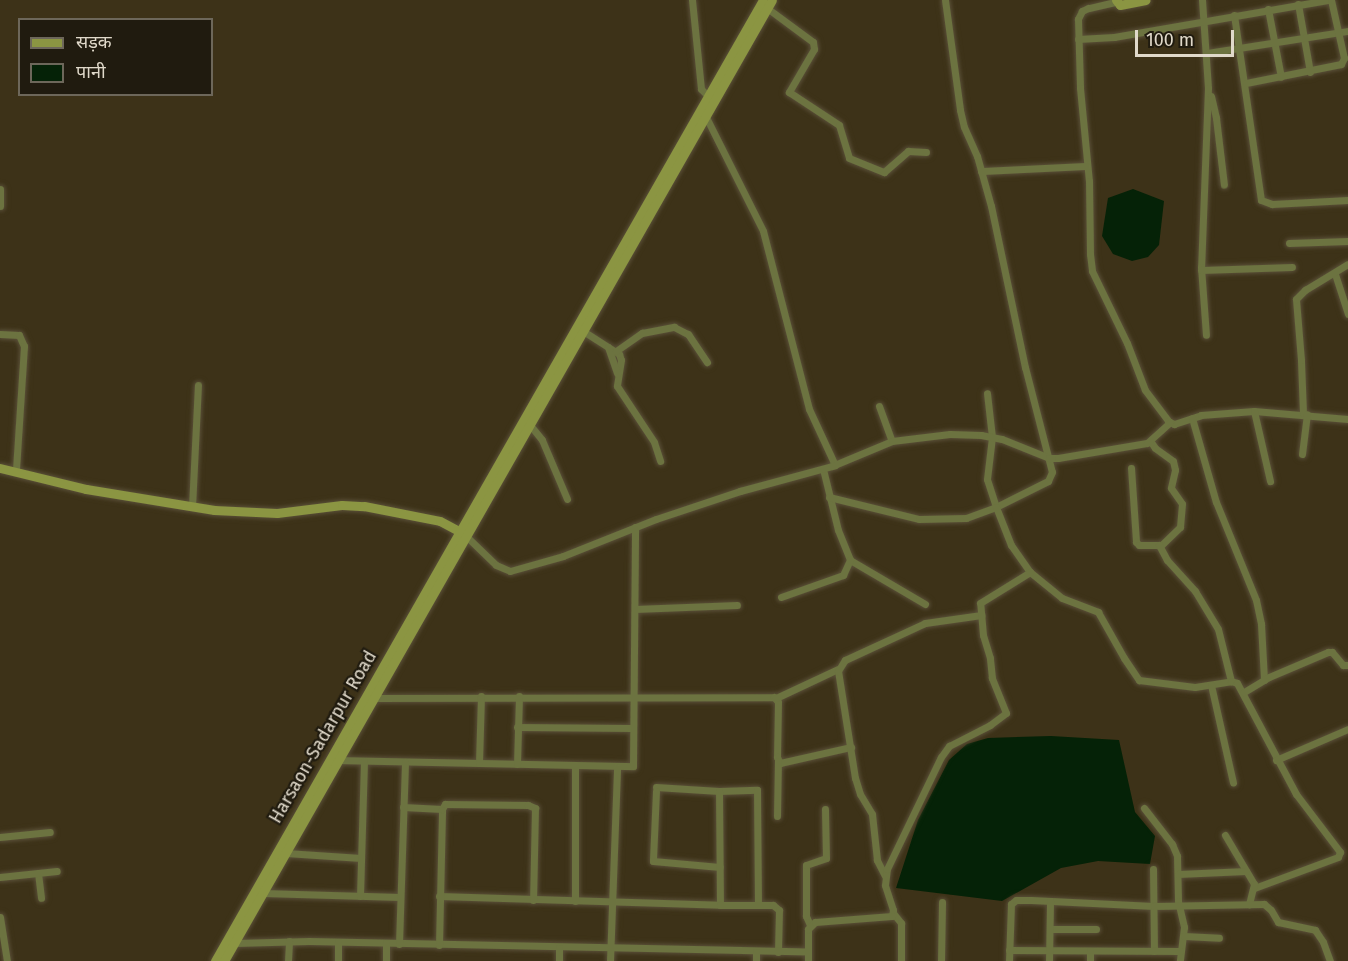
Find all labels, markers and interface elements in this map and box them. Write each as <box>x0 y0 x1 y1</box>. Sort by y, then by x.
legend <box>18 18 213 96</box>
scale bar <box>1138 18 1237 56</box>
text: 100 m <box>1146 29 1194 51</box>
text: सड़क <box>76 31 112 53</box>
text: पानी <box>76 61 106 83</box>
street label: Harsaon-Sadarpur Road <box>265 647 381 827</box>

